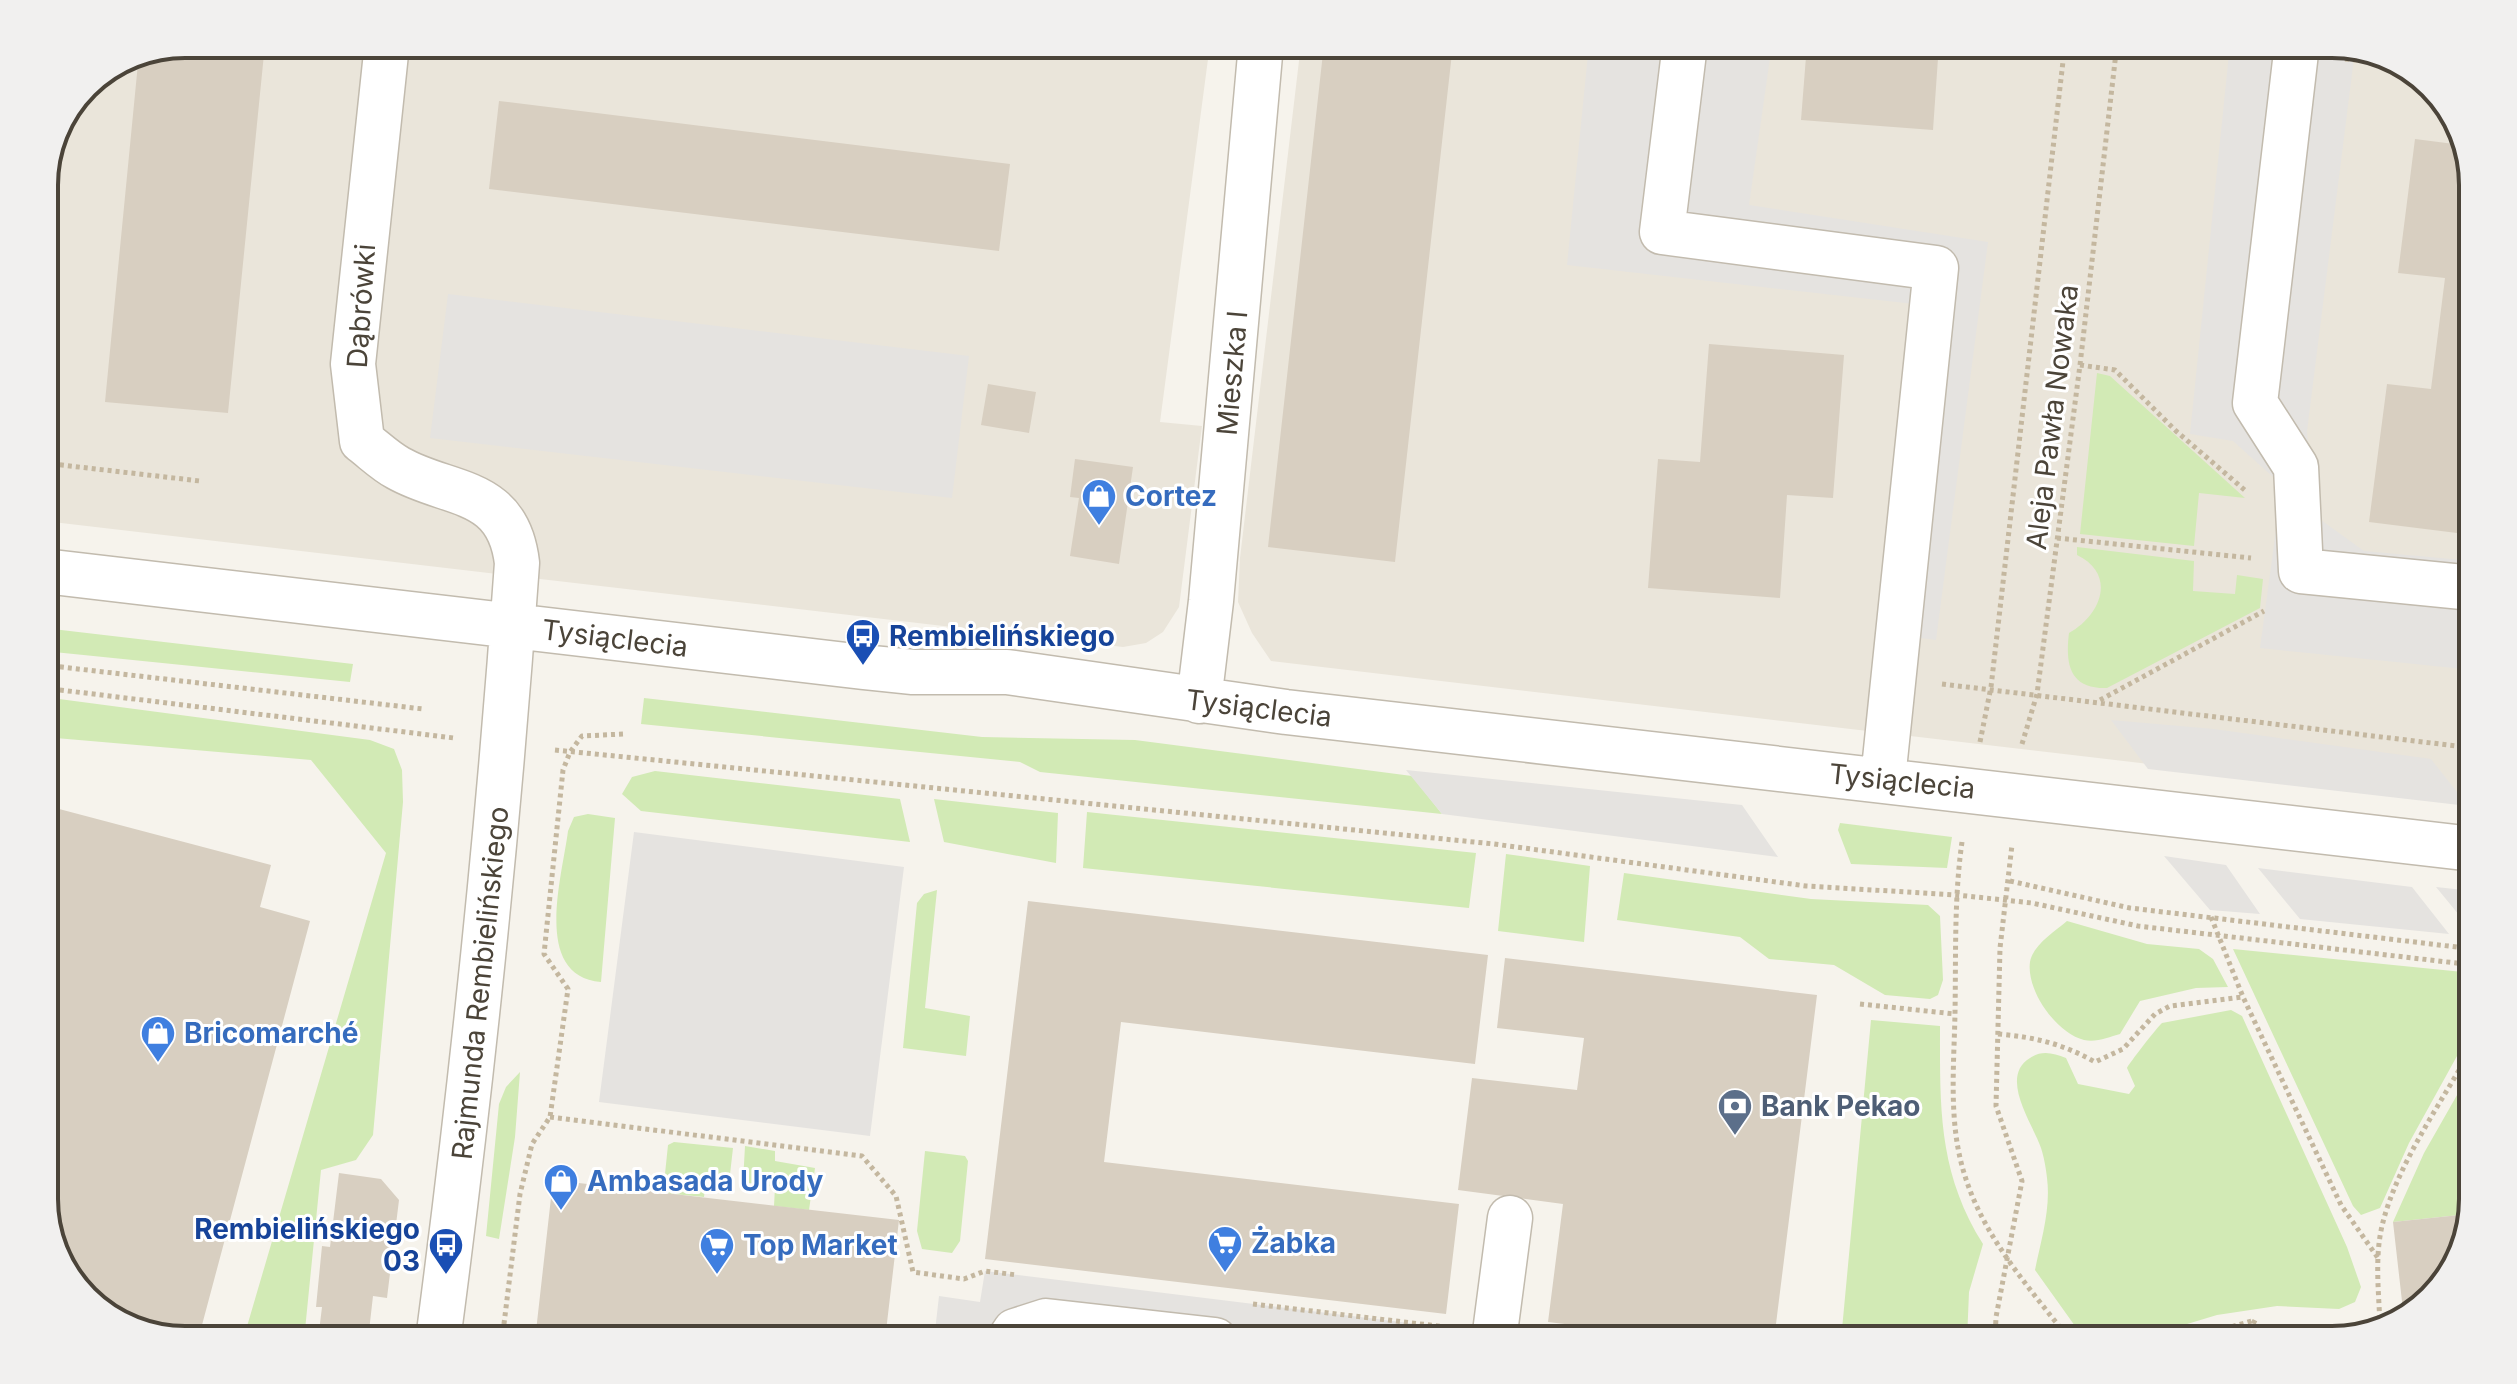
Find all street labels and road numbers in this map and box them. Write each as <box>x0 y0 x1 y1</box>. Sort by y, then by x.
street label: Dąbrówki <box>340 243 382 369</box>
street label: Aleja Pawła Nowaka <box>2019 283 2085 551</box>
street label: Mieszka I <box>1210 309 1254 437</box>
street label: Tysiąclecia <box>540 612 690 664</box>
street label: Tysiąclecia <box>1184 682 1334 734</box>
street label: Tysiąclecia <box>1827 756 1977 806</box>
street label: Rajmunda Rembielińskiego <box>445 805 515 1161</box>

